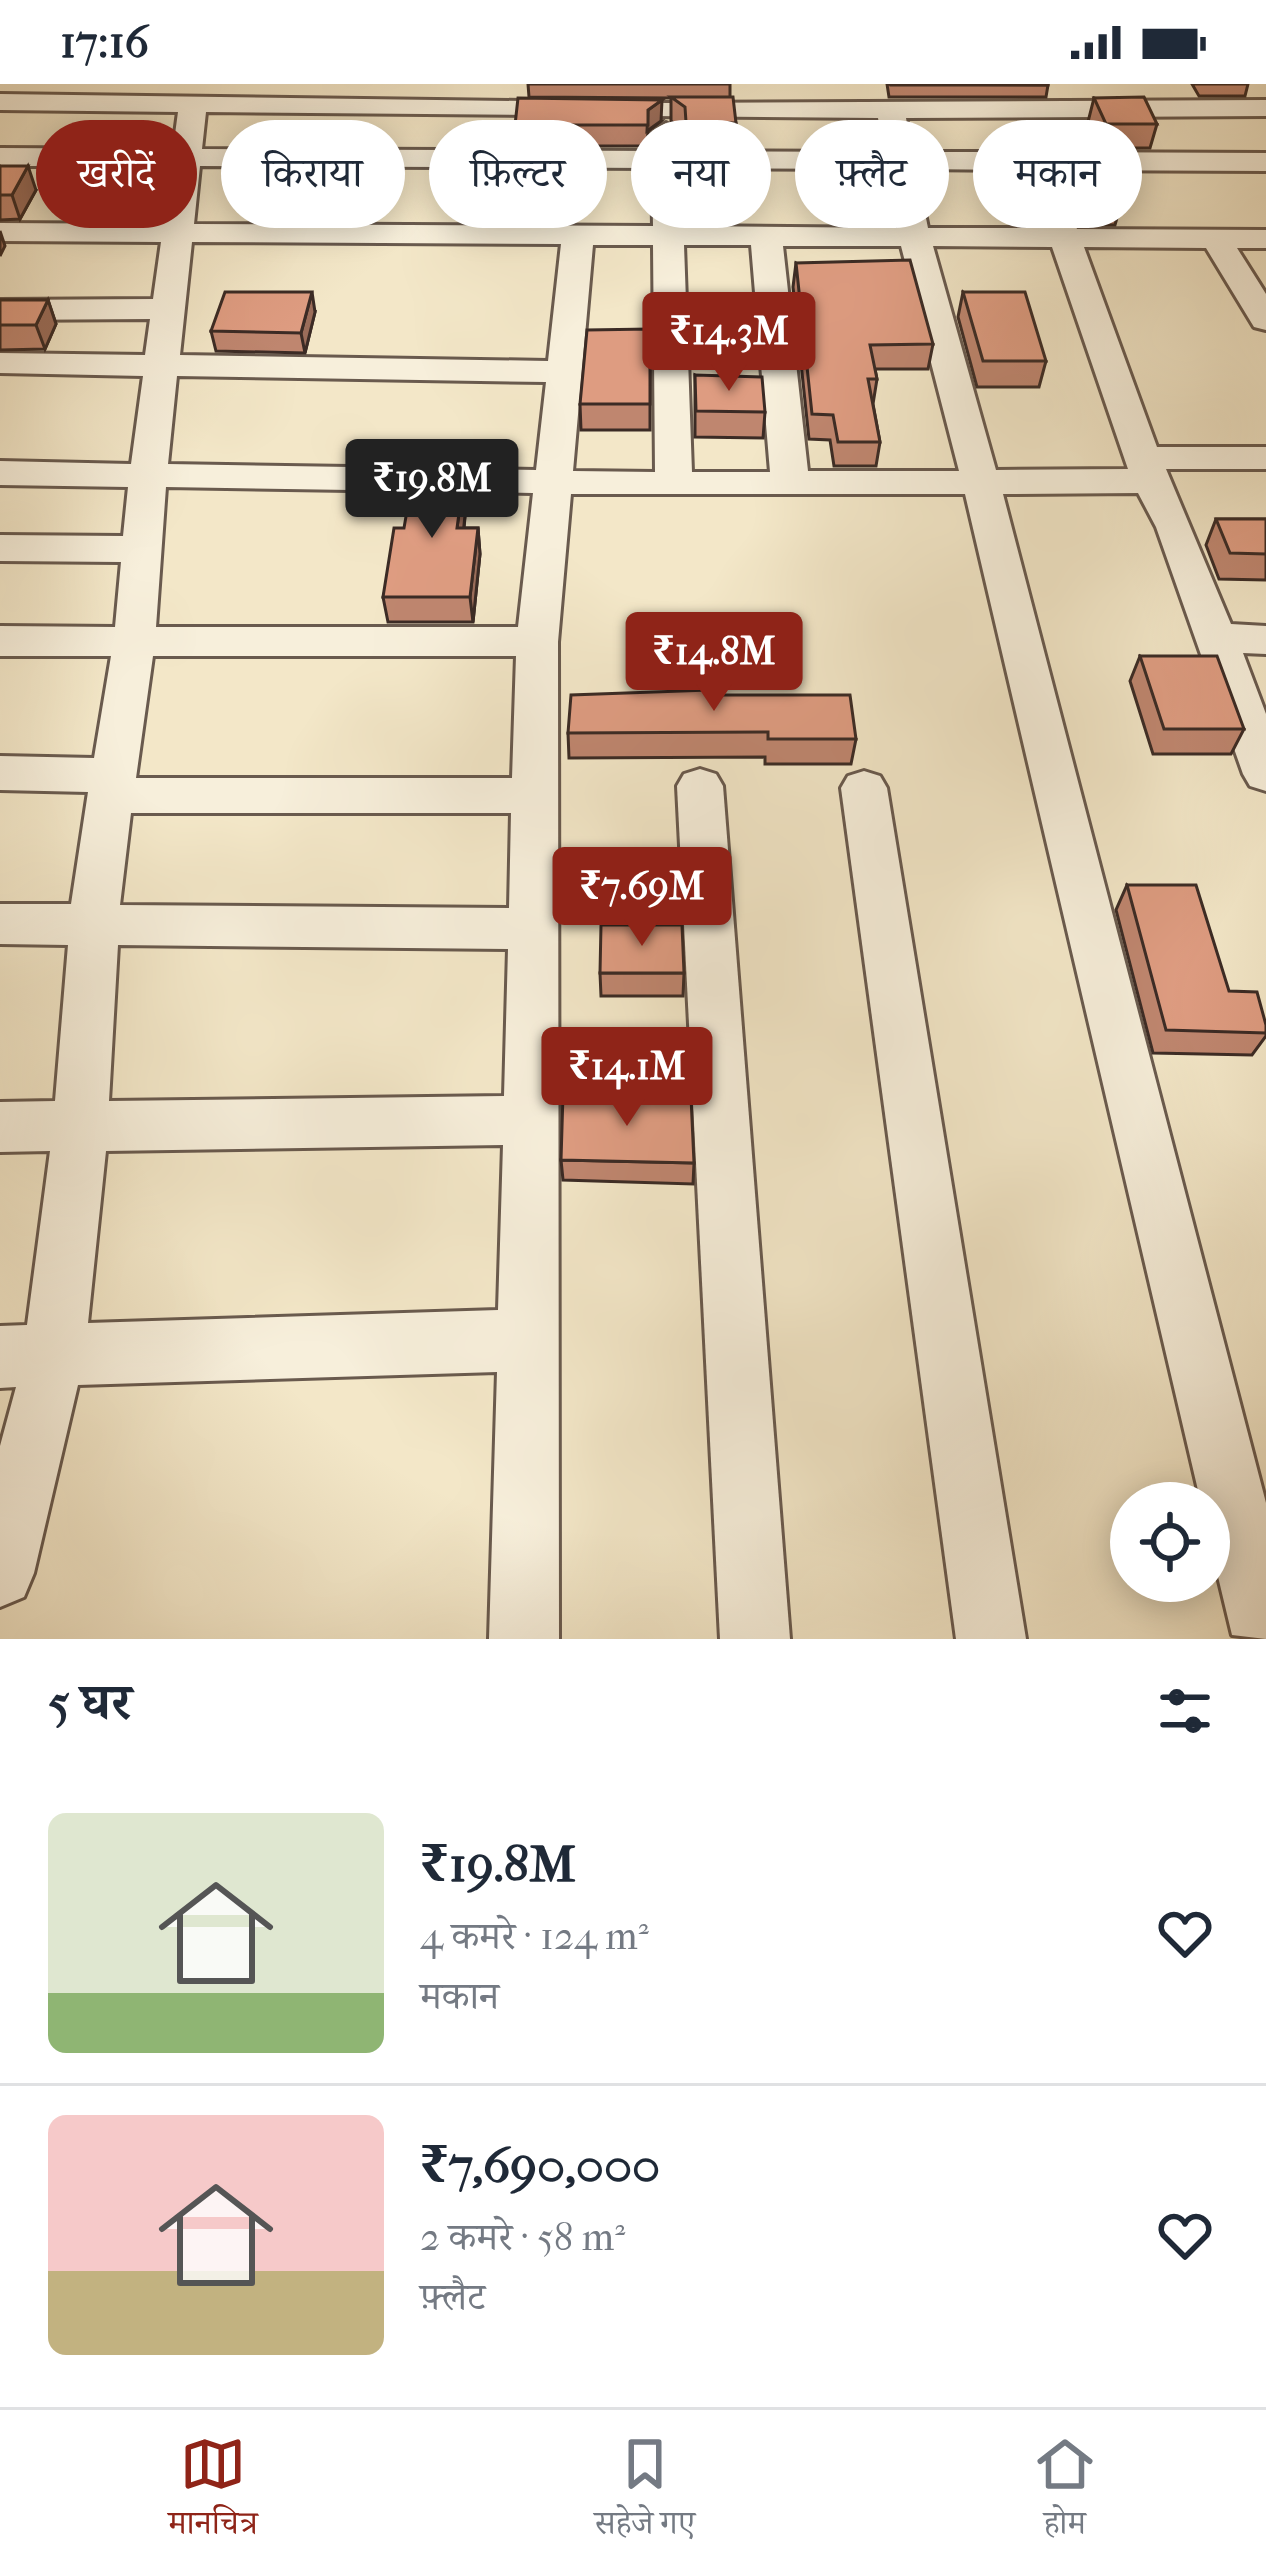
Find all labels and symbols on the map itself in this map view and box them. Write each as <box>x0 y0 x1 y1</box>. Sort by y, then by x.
pin: ₹14.3M <box>631 292 827 394</box>
pin: ₹19.8M <box>334 439 530 541</box>
pin: ₹14.8M <box>616 612 812 714</box>
pin: ₹7.69M <box>544 847 740 949</box>
pin: ₹14.1M <box>529 1027 725 1129</box>

